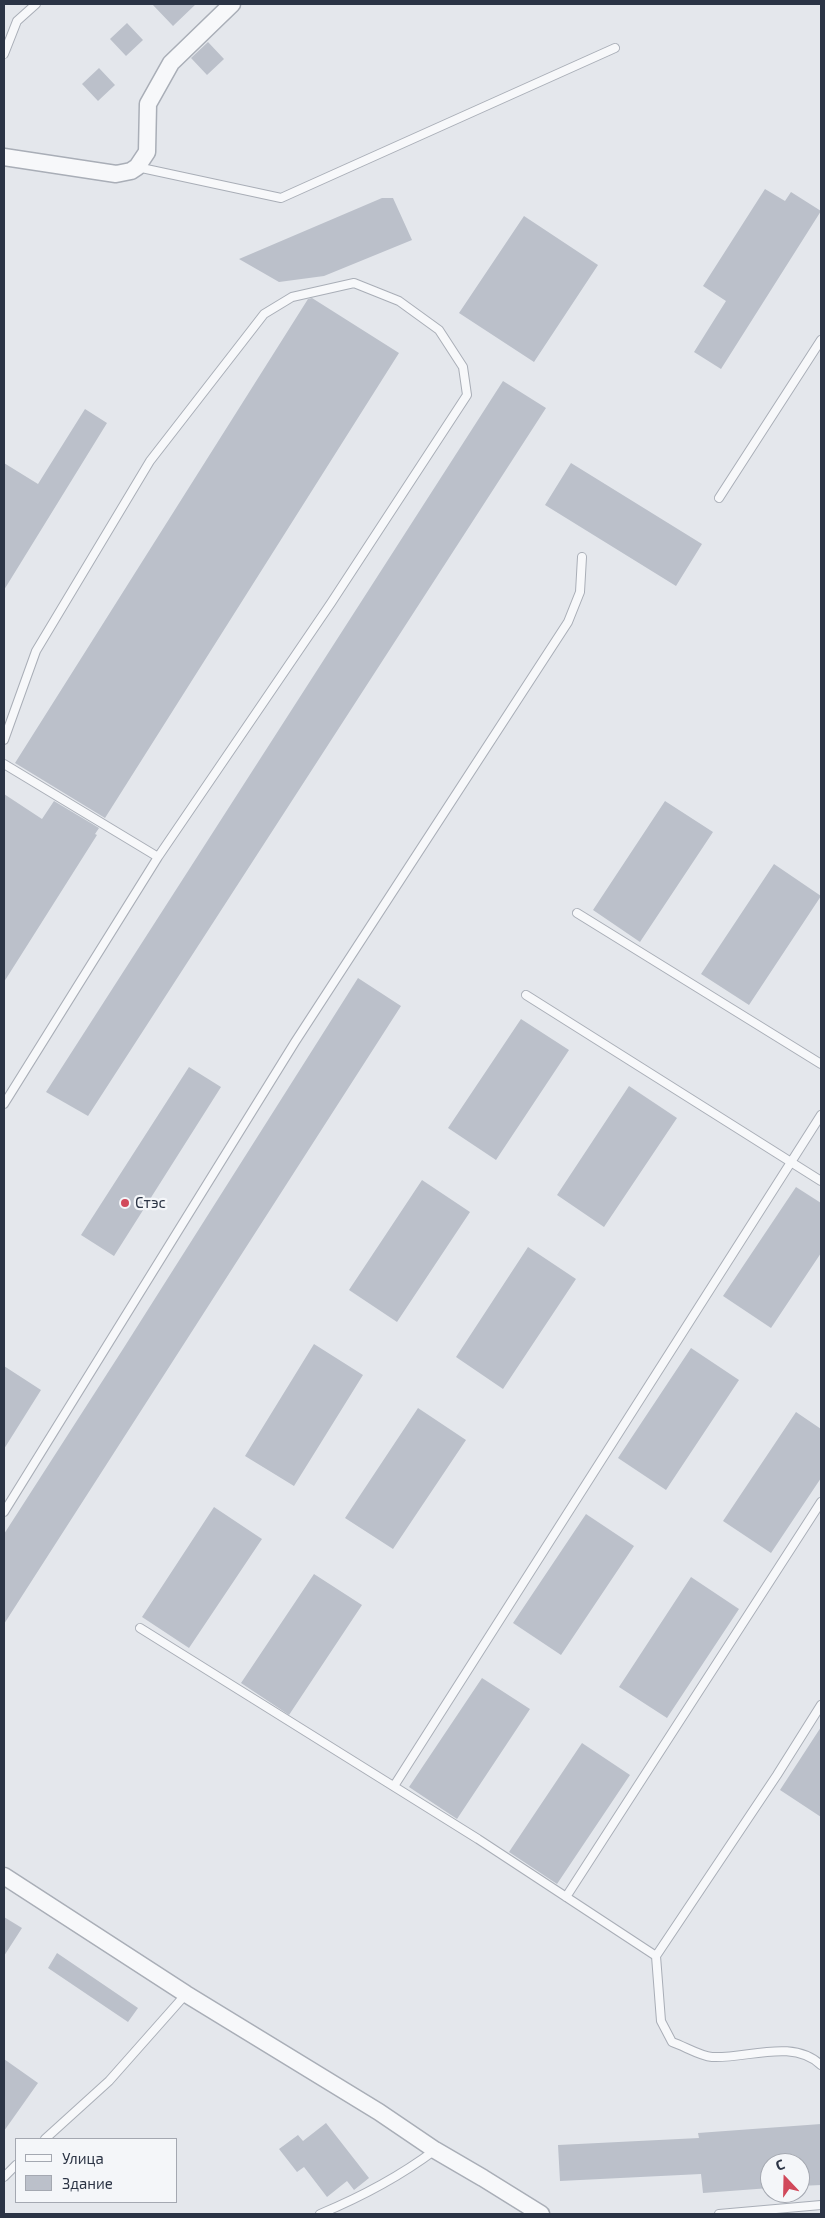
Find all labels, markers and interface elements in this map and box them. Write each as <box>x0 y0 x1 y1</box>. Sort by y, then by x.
place label: Стэс <box>135 1194 166 1212</box>
marker: Стэс <box>119 1197 131 1209</box>
legend <box>15 2138 178 2203</box>
text: Улица <box>62 2149 104 2167</box>
north arrow <box>760 2153 810 2203</box>
text: С <box>773 2155 787 2174</box>
text: Здание <box>62 2174 113 2192</box>

